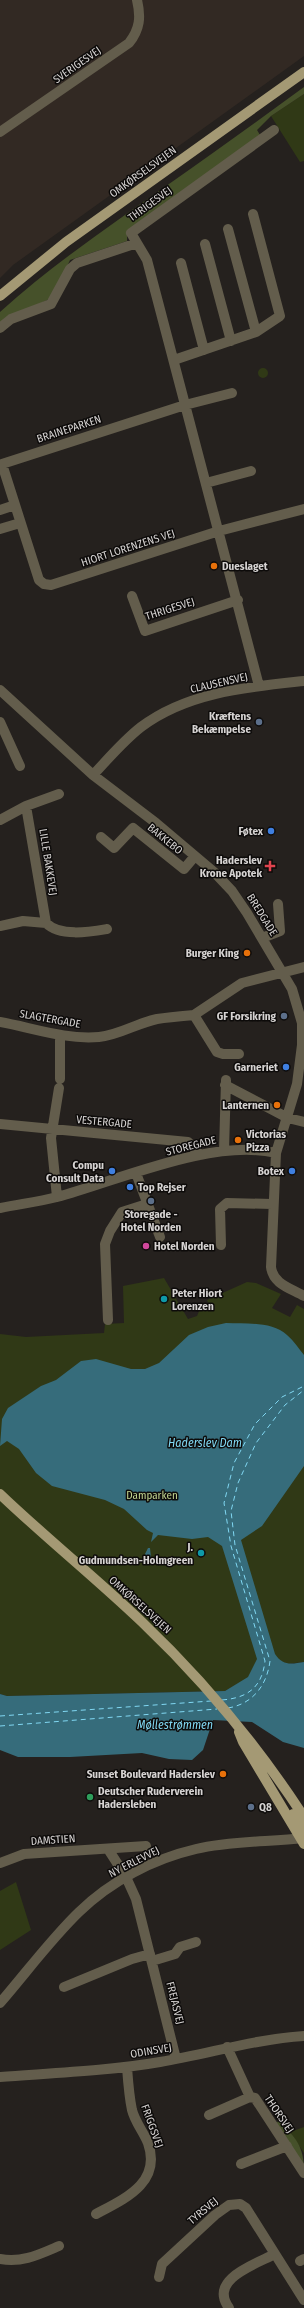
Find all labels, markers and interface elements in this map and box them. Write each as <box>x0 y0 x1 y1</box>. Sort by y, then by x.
street label: SVERIGESVEJ <box>51 44 103 86</box>
street label: OMKØRSELSVEJEN <box>107 143 179 201</box>
street label: THRIGESVEJ <box>126 184 174 224</box>
street label: BRAINEPARKEN <box>35 412 103 446</box>
street label: HIORT LORENZENS VEJ <box>79 527 177 569</box>
place label: Dueslaget <box>222 560 268 573</box>
marker: Dueslaget <box>209 561 219 571</box>
street label: THRIGESVEJ <box>144 595 196 623</box>
street label: CLAUSENSVEJ <box>189 670 249 696</box>
place label: Kræftens Bekæmpelse <box>192 710 251 736</box>
marker: Kræftens Bekæmpelse <box>254 717 264 727</box>
street label: BAKKEBO <box>145 821 185 857</box>
place label: Føtex <box>238 825 264 838</box>
marker: Føtex <box>266 826 276 836</box>
street label: LILLE BAKKEVEJ <box>36 828 60 896</box>
place label: Haderslev Krone Apotek <box>200 854 263 880</box>
marker: Haderslev Krone Apotek <box>265 861 275 871</box>
street label: BREDGADE <box>244 892 280 938</box>
place label: Burger King <box>186 947 240 960</box>
marker: Burger King <box>242 948 252 958</box>
street label: SLAGTERGADE <box>18 1007 82 1031</box>
place label: GF Forsikring <box>217 1010 277 1023</box>
marker: GF Forsikring <box>279 1011 289 1021</box>
place label: Garneriet <box>234 1061 278 1074</box>
marker: Garneriet <box>281 1062 291 1072</box>
place label: Lanternen <box>222 1099 269 1112</box>
marker: Lanternen <box>272 1100 282 1110</box>
street label: VESTERGADE <box>76 1113 132 1131</box>
place label: Victorias Pizza <box>245 1128 286 1154</box>
street label: STOREGADE <box>164 1133 218 1159</box>
marker: Victorias Pizza <box>233 1135 243 1145</box>
place label: Compu Consult Data <box>46 1159 105 1185</box>
place label: Botex <box>258 1165 285 1178</box>
marker: Compu Consult Data <box>107 1166 117 1176</box>
marker: Botex <box>287 1166 297 1176</box>
place label: Top Rejser <box>138 1181 187 1194</box>
marker: Top Rejser <box>125 1182 135 1192</box>
marker: Storegade - Hotel Norden <box>146 1196 156 1206</box>
place label: Storegade - Hotel Norden <box>121 1208 182 1234</box>
place label: Hotel Norden <box>154 1240 215 1253</box>
marker: Hotel Norden <box>141 1241 151 1251</box>
place label: Peter Hiort Lorenzen <box>172 1287 222 1313</box>
marker: Peter Hiort Lorenzen <box>159 1294 169 1304</box>
water label: Haderslev Dam <box>168 1436 242 1450</box>
park label: Damparken <box>126 1489 178 1502</box>
place label: J. Gudmundsen-Holmgreen <box>79 1541 193 1567</box>
marker: J. Gudmundsen-Holmgreen <box>196 1548 206 1558</box>
street label: OMKØRSELSVEJEN <box>106 1574 174 1636</box>
water label: Møllestrømmen <box>137 1718 213 1732</box>
place label: Sunset Boulevard Haderslev <box>87 1768 216 1781</box>
marker: Sunset Boulevard Haderslev <box>218 1769 228 1779</box>
place label: Deutscher Ruderverein Hadersleben <box>98 1785 203 1811</box>
marker: Deutscher Ruderverein Hadersleben <box>85 1792 95 1802</box>
place label: Q8 <box>259 1801 272 1814</box>
marker: Q8 <box>246 1802 256 1812</box>
street label: DAMSTIEN <box>30 1832 76 1848</box>
street label: NY ERLEVVEJ <box>106 1844 162 1880</box>
street label: FREJASVEJ <box>163 1980 187 2026</box>
street label: ODINSVEJ <box>129 2041 173 2061</box>
street label: THORSVEJ <box>261 2092 297 2136</box>
street label: FRIGGSVEJ <box>138 2103 166 2149</box>
street label: TYRSVEJ <box>185 2195 221 2227</box>

